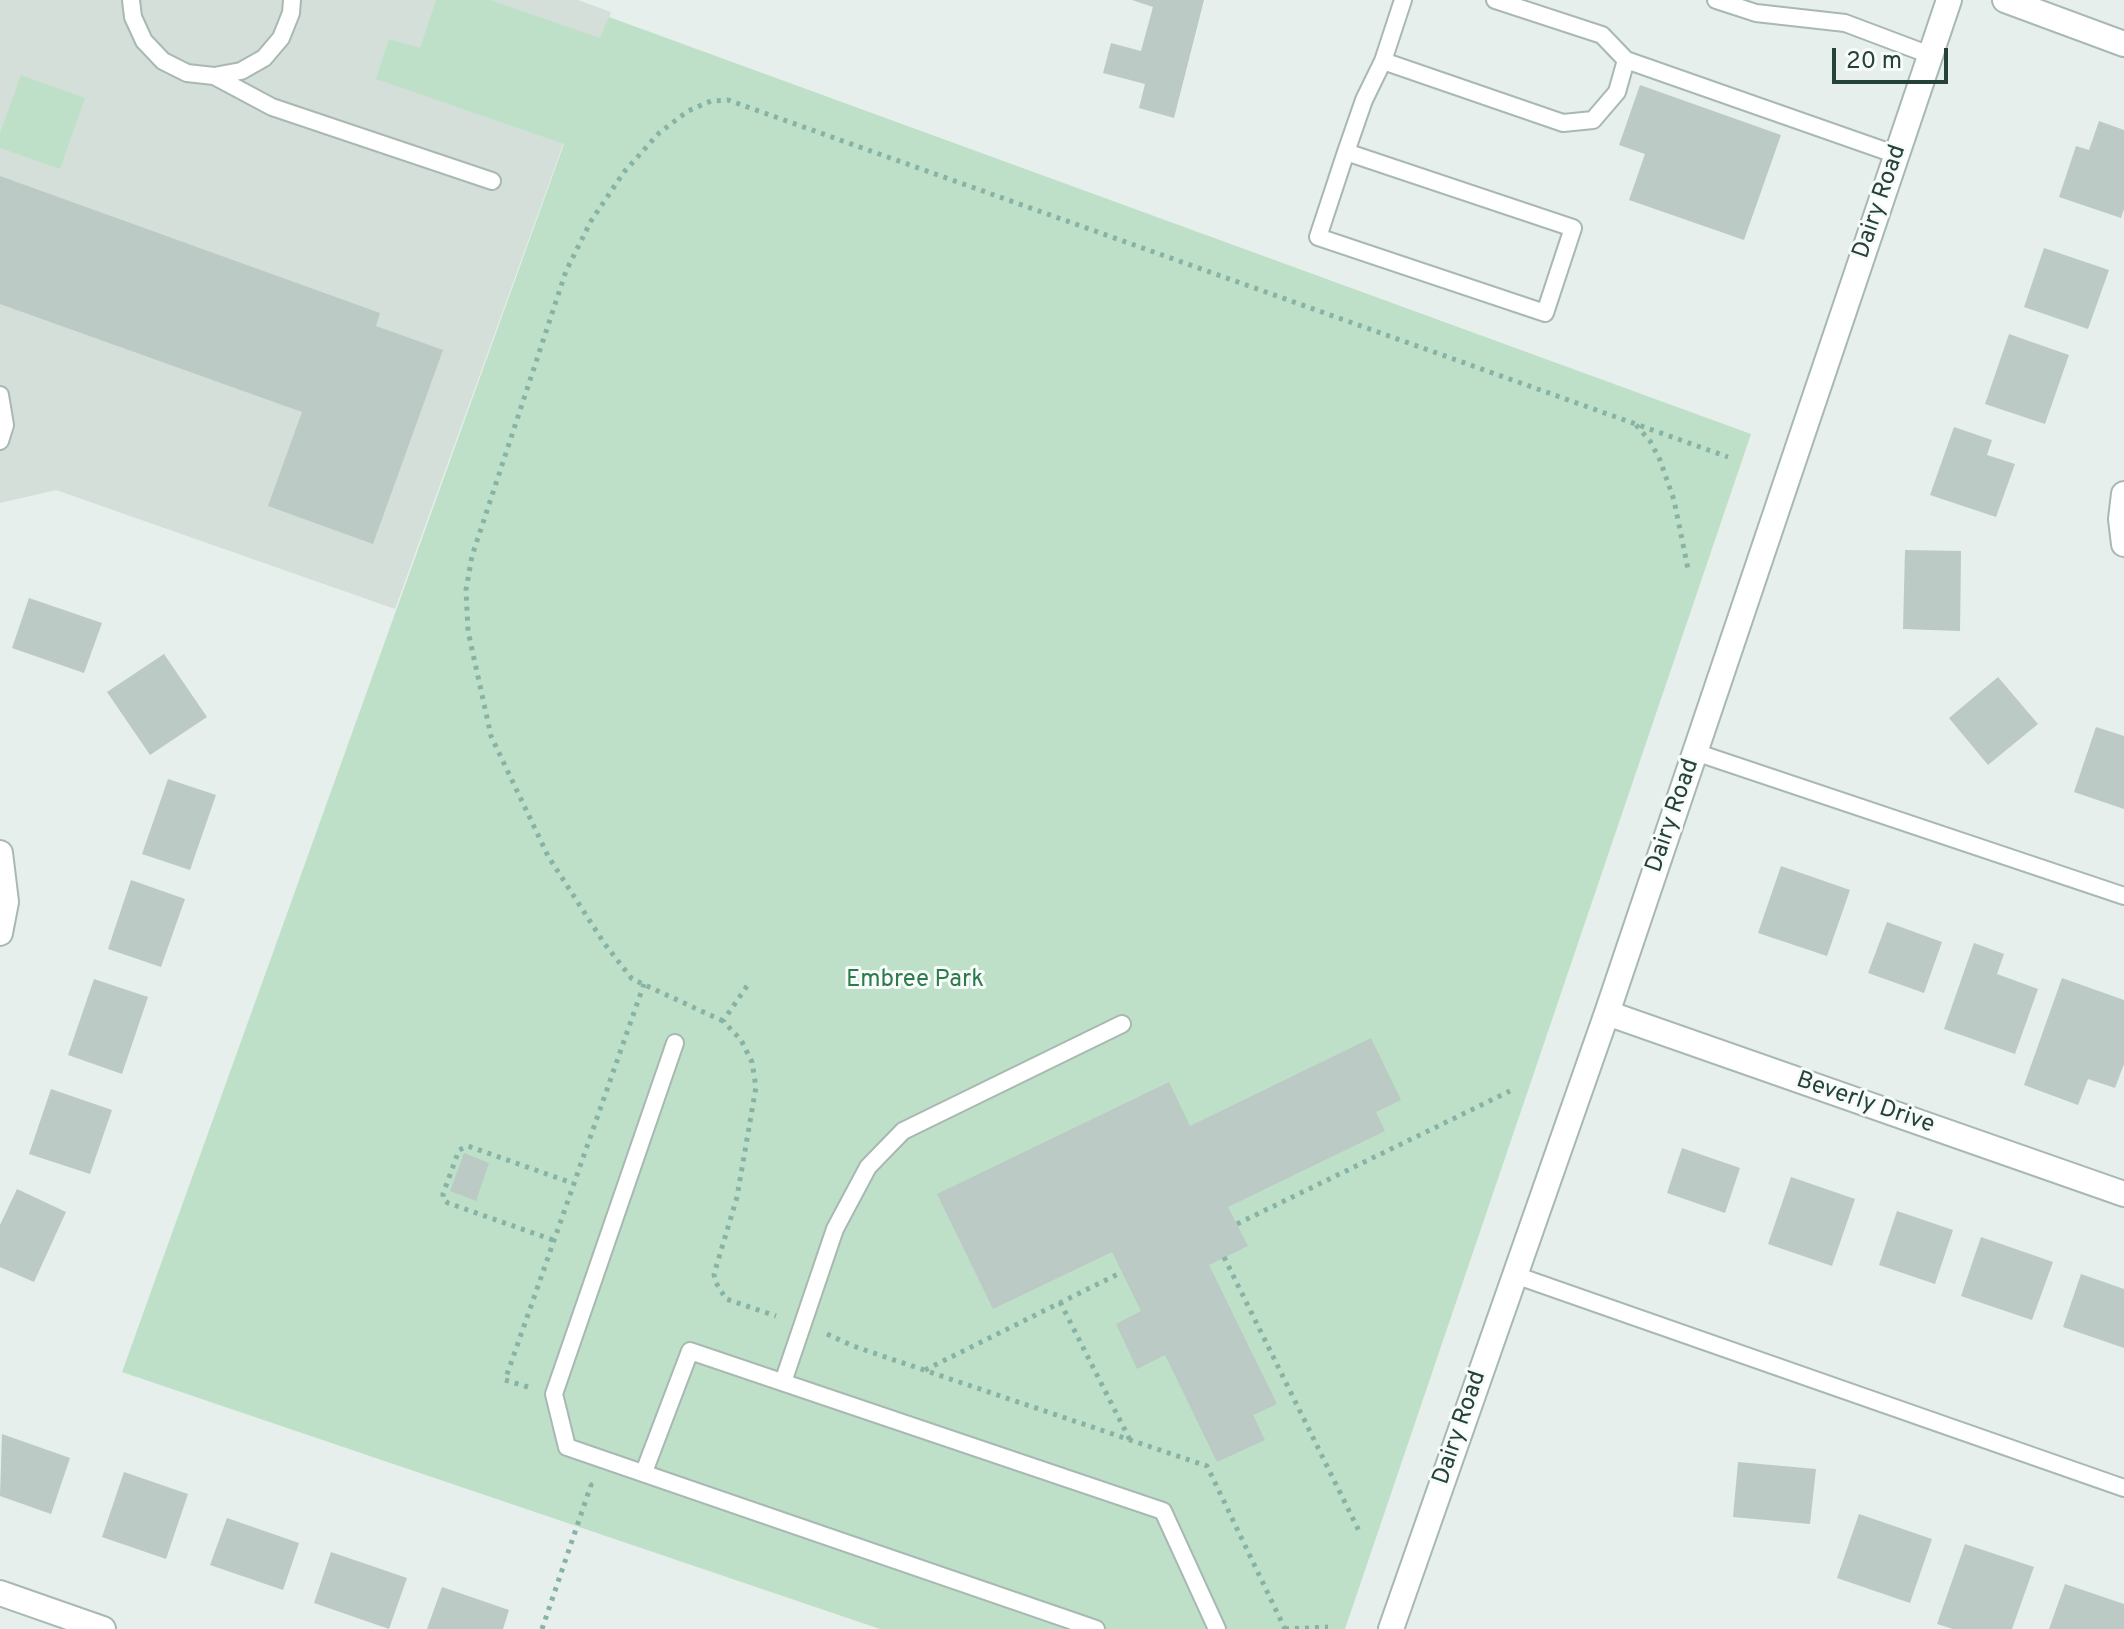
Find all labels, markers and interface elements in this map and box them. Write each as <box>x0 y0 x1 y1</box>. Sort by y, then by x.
scale bar <box>1836 32 1952 82</box>
text: 20 m <box>1846 47 1902 77</box>
street label: Dairy Road <box>1848 141 1914 263</box>
street label: Dairy Road <box>1641 755 1707 877</box>
park label: Embree Park <box>846 967 984 995</box>
street label: Beverly Drive <box>1792 1067 1938 1141</box>
street label: Dairy Road <box>1428 1367 1494 1489</box>

